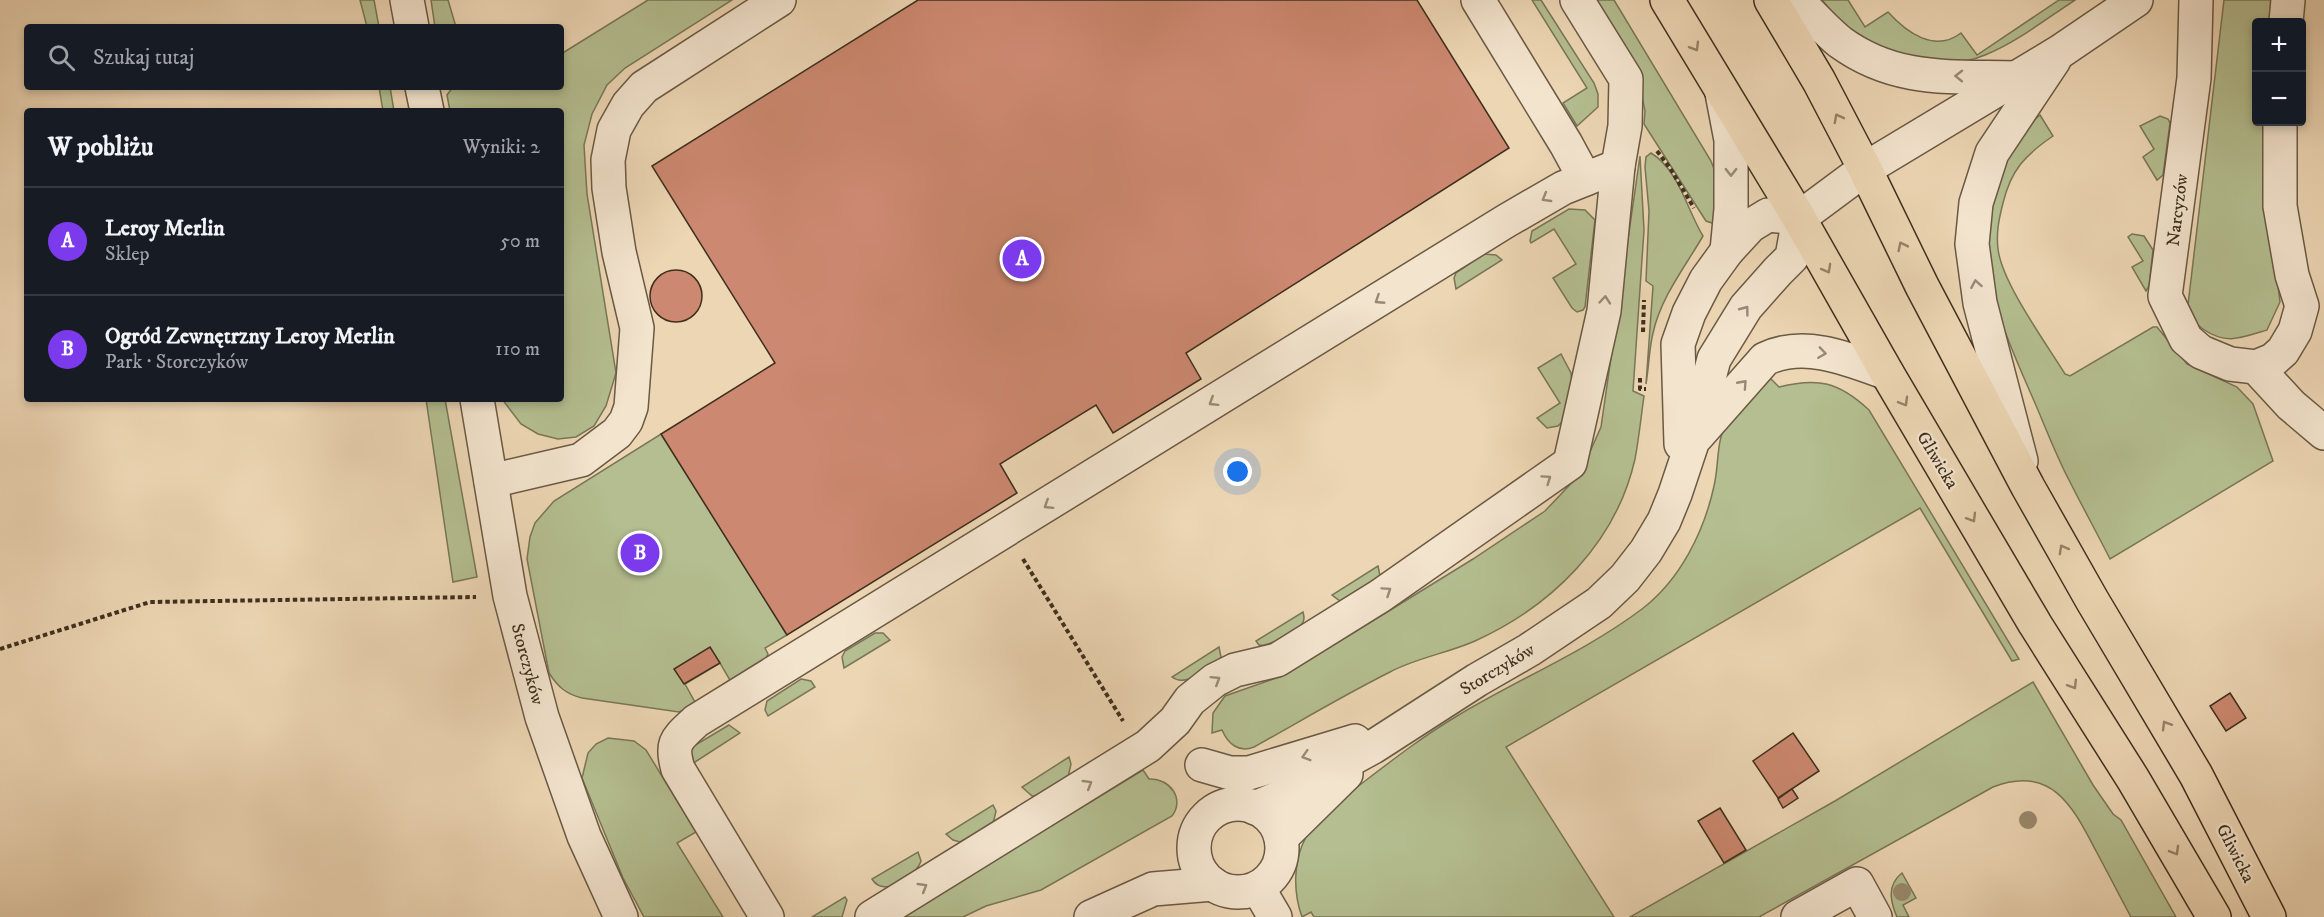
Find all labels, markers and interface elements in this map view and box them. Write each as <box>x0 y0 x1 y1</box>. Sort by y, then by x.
map controls <box>2252 18 2306 126</box>
button: + <box>2252 18 2306 72</box>
search box <box>24 24 564 90</box>
icon: search <box>45 41 78 74</box>
one-way arrow <box>1687 41 1699 51</box>
text: Szukaj tutaj <box>93 44 194 71</box>
one-way arrow <box>1954 70 1963 82</box>
button: − <box>2252 72 2306 126</box>
one-way arrow <box>1834 113 1845 124</box>
text: W pobliżu <box>48 131 153 164</box>
text: Wyniki: 2 <box>463 135 540 160</box>
one-way arrow <box>1725 167 1737 176</box>
street label: Narcyzów <box>2163 172 2193 248</box>
one-way arrow <box>1542 191 1552 203</box>
text: Leroy Merlin <box>105 215 225 242</box>
text: A <box>61 229 74 254</box>
text: 50 m <box>500 229 540 254</box>
pin: A <box>1002 236 1042 282</box>
one-way arrow <box>1898 241 1910 252</box>
text: Sklep <box>105 242 150 267</box>
one-way arrow <box>1820 263 1832 273</box>
one-way arrow <box>1970 279 1983 289</box>
one-way arrow <box>1375 292 1385 304</box>
one-way arrow <box>1598 295 1611 305</box>
one-way arrow <box>1738 305 1749 316</box>
text: Ogród Zewnętrzny Leroy Merlin <box>105 323 395 350</box>
text: B <box>61 337 74 362</box>
text: 110 m <box>495 337 540 362</box>
one-way arrow <box>1817 347 1826 359</box>
text: Park · Storczyków <box>105 350 248 375</box>
one-way arrow <box>1736 380 1747 391</box>
one-way arrow <box>1209 394 1219 406</box>
one-way arrow <box>1897 396 1908 406</box>
street label: Gliwicka <box>1911 428 1963 494</box>
your location <box>1223 457 1252 486</box>
one-way arrow <box>1540 475 1551 486</box>
one-way arrow <box>1044 497 1054 509</box>
one-way arrow <box>1965 512 1976 522</box>
pin: B <box>620 530 660 576</box>
one-way arrow <box>2059 545 2070 555</box>
one-way arrow <box>1381 587 1392 598</box>
street label: Storczyków <box>506 621 549 708</box>
street label: Storczyków <box>1456 639 1539 701</box>
one-way arrow <box>1210 677 1221 688</box>
one-way arrow <box>2066 678 2077 689</box>
one-way arrow <box>2162 721 2173 731</box>
one-way arrow <box>1301 749 1312 761</box>
one-way arrow <box>1082 780 1092 792</box>
street label: Gliwicka <box>2211 820 2259 887</box>
one-way arrow <box>2168 845 2180 855</box>
one-way arrow <box>917 883 927 894</box>

